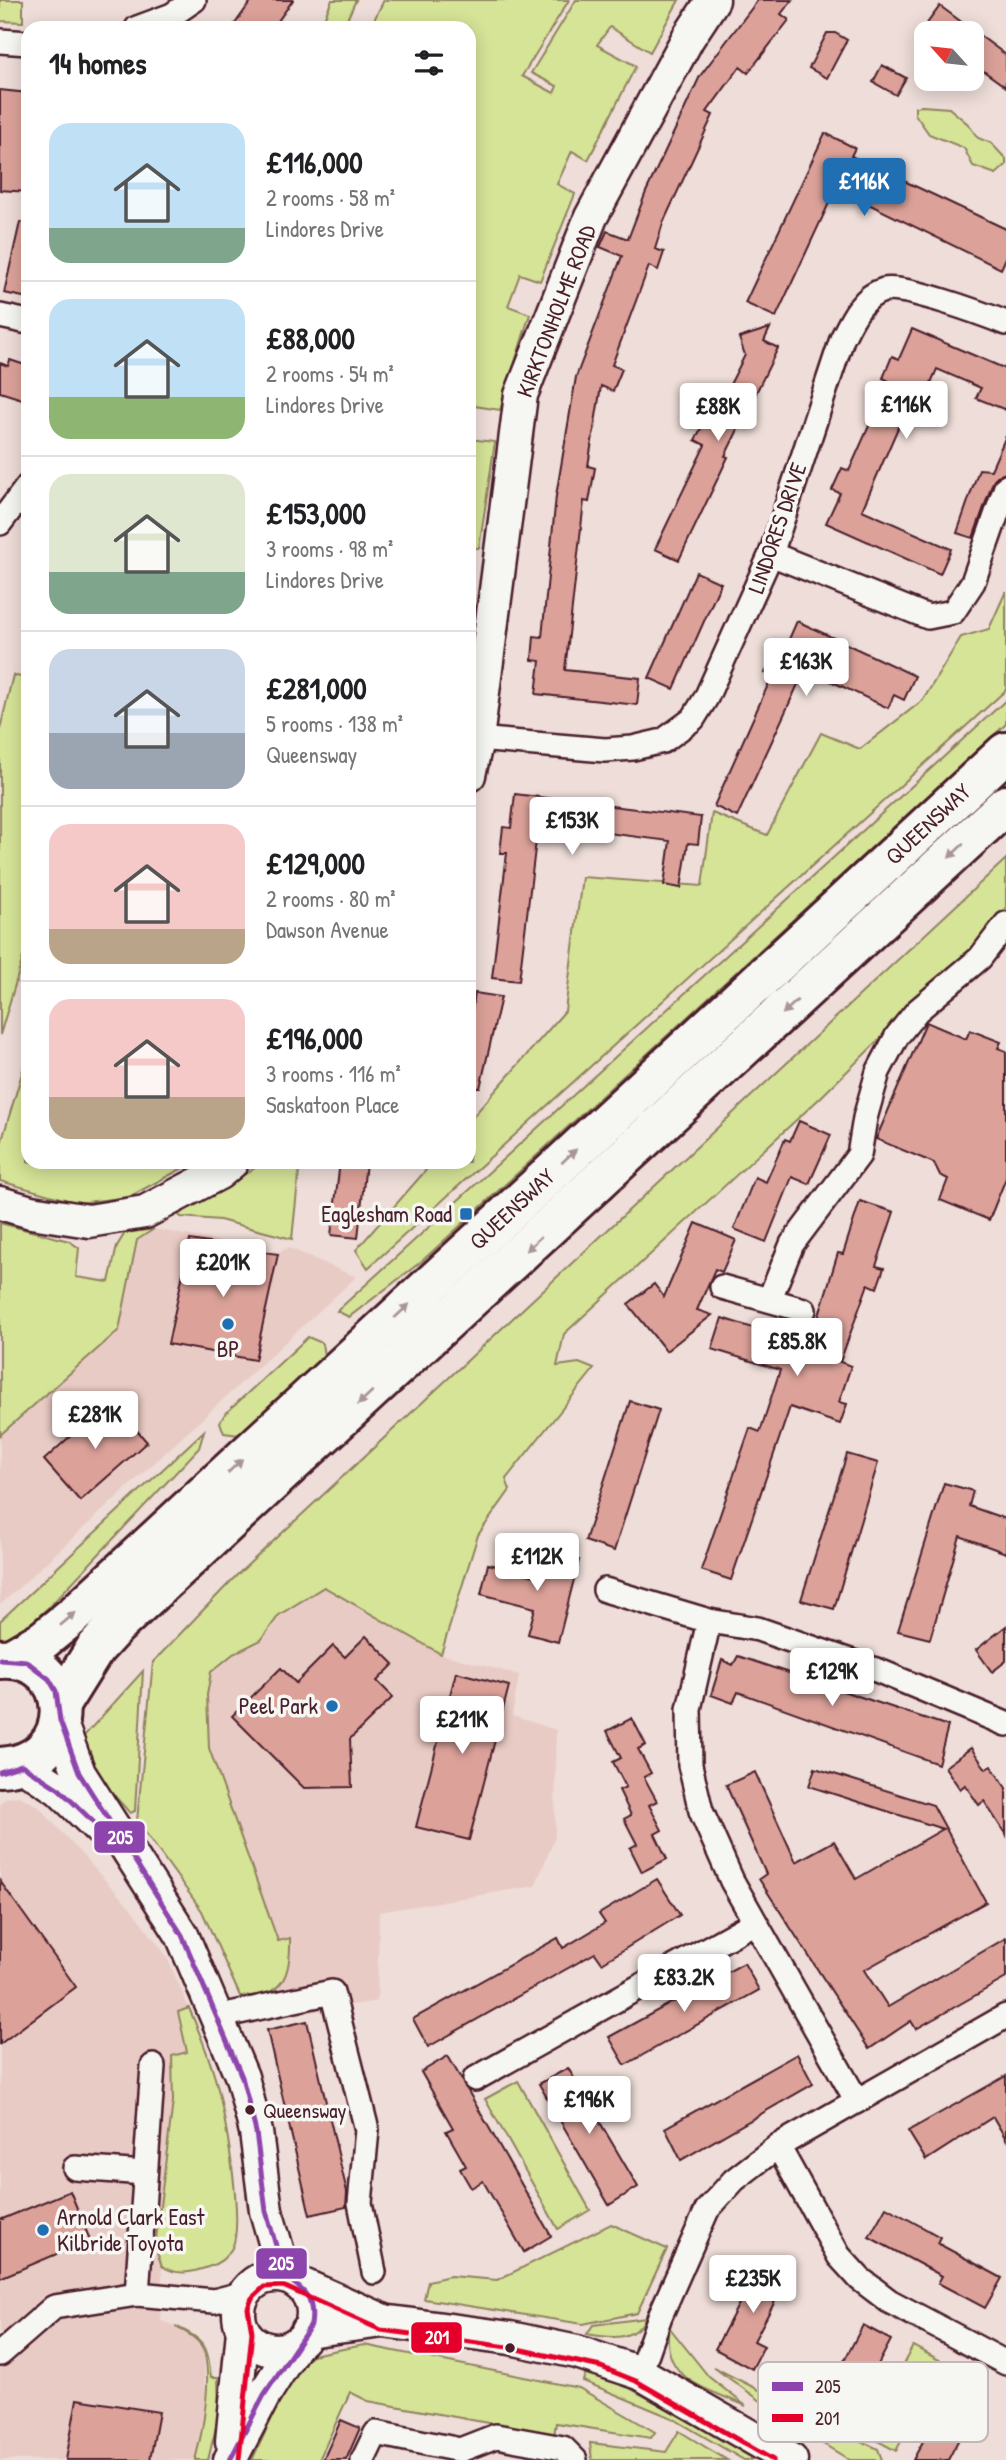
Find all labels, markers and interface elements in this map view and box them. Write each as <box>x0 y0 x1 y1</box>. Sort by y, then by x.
north arrow <box>914 21 984 91</box>
map controls <box>914 21 984 91</box>
text: 14 homes <box>49 43 147 83</box>
icon: filters <box>410 44 448 82</box>
text: £116,000 <box>266 142 363 182</box>
icon: home <box>105 151 189 235</box>
pin: £116K <box>815 158 913 218</box>
text: £116K <box>839 165 889 196</box>
text: 2 rooms · 58 m² <box>266 182 395 213</box>
text: Lindores Drive <box>266 213 384 244</box>
street label: KIRKTONHOLME ROAD <box>508 220 603 401</box>
text: £88,000 <box>266 318 355 358</box>
icon: home <box>105 327 189 411</box>
text: 2 rooms · 54 m² <box>266 358 394 389</box>
pin: £116K <box>857 382 955 441</box>
pin: £88K <box>677 384 759 443</box>
text: £116K <box>881 388 931 419</box>
text: Lindores Drive <box>266 389 384 420</box>
text: £88K <box>696 390 740 421</box>
street label: LINDORES DRIVE <box>740 458 813 597</box>
text: £153,000 <box>266 493 366 533</box>
icon: home <box>105 502 189 586</box>
text: 3 rooms · 98 m² <box>266 533 393 564</box>
text: Lindores Drive <box>266 564 384 595</box>
pin: £163K <box>757 638 855 698</box>
text: £163K <box>780 645 832 676</box>
text: £281,000 <box>266 668 367 708</box>
icon: home <box>105 677 189 761</box>
text: 5 rooms · 138 m² <box>266 708 403 739</box>
text: Queensway <box>266 739 357 770</box>
street label: QUEENSWAY <box>878 776 977 871</box>
pin: £153K <box>523 798 621 857</box>
text: £153K <box>545 804 599 835</box>
text: £129,000 <box>266 843 365 883</box>
one-way arrow <box>948 843 965 859</box>
icon: home <box>105 852 189 936</box>
text: 2 rooms · 80 m² <box>266 883 396 914</box>
text: Dawson Avenue <box>266 914 389 945</box>
one-way arrow <box>781 999 799 1015</box>
text: £196,000 <box>266 1018 363 1058</box>
icon: home <box>105 1027 189 1111</box>
text: 3 rooms · 116 m² <box>266 1058 401 1089</box>
text: Saskatoon Place <box>266 1089 399 1120</box>
one-way arrow <box>560 1149 577 1165</box>
street label: QUEENSWAY <box>462 1161 561 1256</box>
place label: Eaglesham Road <box>321 1198 452 1229</box>
marker: Eaglesham Road <box>458 1206 474 1222</box>
one-way arrow <box>525 1236 542 1252</box>
pin: £201K <box>174 1240 272 1299</box>
text: £201K <box>196 1246 250 1277</box>
one-way arrow <box>393 1303 411 1319</box>
marker: BP <box>220 1316 236 1332</box>
pin: £85.8K <box>740 1318 854 1378</box>
text: £85.8K <box>767 1325 827 1356</box>
place label: BP <box>217 1333 239 1364</box>
one-way arrow <box>357 1390 374 1406</box>
pin: £281K <box>46 1392 144 1451</box>
text: £281K <box>68 1398 122 1429</box>
one-way arrow <box>226 1458 243 1474</box>
pin: £112K <box>488 1534 586 1593</box>
text: £112K <box>511 1540 563 1571</box>
one-way arrow <box>59 1612 77 1627</box>
pin: £129K <box>783 1648 881 1708</box>
text: £129K <box>806 1655 858 1686</box>
place label: Peel Park <box>239 1690 318 1721</box>
pin: £211K <box>413 1696 511 1756</box>
marker: Peel Park <box>324 1698 340 1714</box>
text: £211K <box>436 1703 488 1734</box>
line badge: 205 <box>93 1820 146 1854</box>
text: 205 <box>107 1824 134 1850</box>
pin: £83.2K <box>627 1954 741 2014</box>
text: £83.2K <box>654 1961 714 1992</box>
pin: £196K <box>540 2076 638 2136</box>
text: £196K <box>564 2083 614 2114</box>
place label: Queensway <box>263 2096 346 2125</box>
marker: Queensway <box>243 2103 257 2117</box>
place label: Arnold Clark East Kilbride Toyota <box>57 2201 206 2258</box>
marker: Arnold Clark East Kilbride Toyota <box>35 2222 51 2238</box>
line badge: 205 <box>255 2247 308 2280</box>
text: 205 <box>268 2250 295 2276</box>
pin: £235K <box>704 2256 802 2315</box>
text: £235K <box>725 2262 781 2293</box>
line badge: 201 <box>410 2321 463 2354</box>
text: 201 <box>425 2324 449 2350</box>
unlabelled marker <box>503 2341 517 2355</box>
legend <box>758 2362 988 2442</box>
text: 205 <box>815 2373 840 2399</box>
text: 201 <box>815 2405 839 2431</box>

